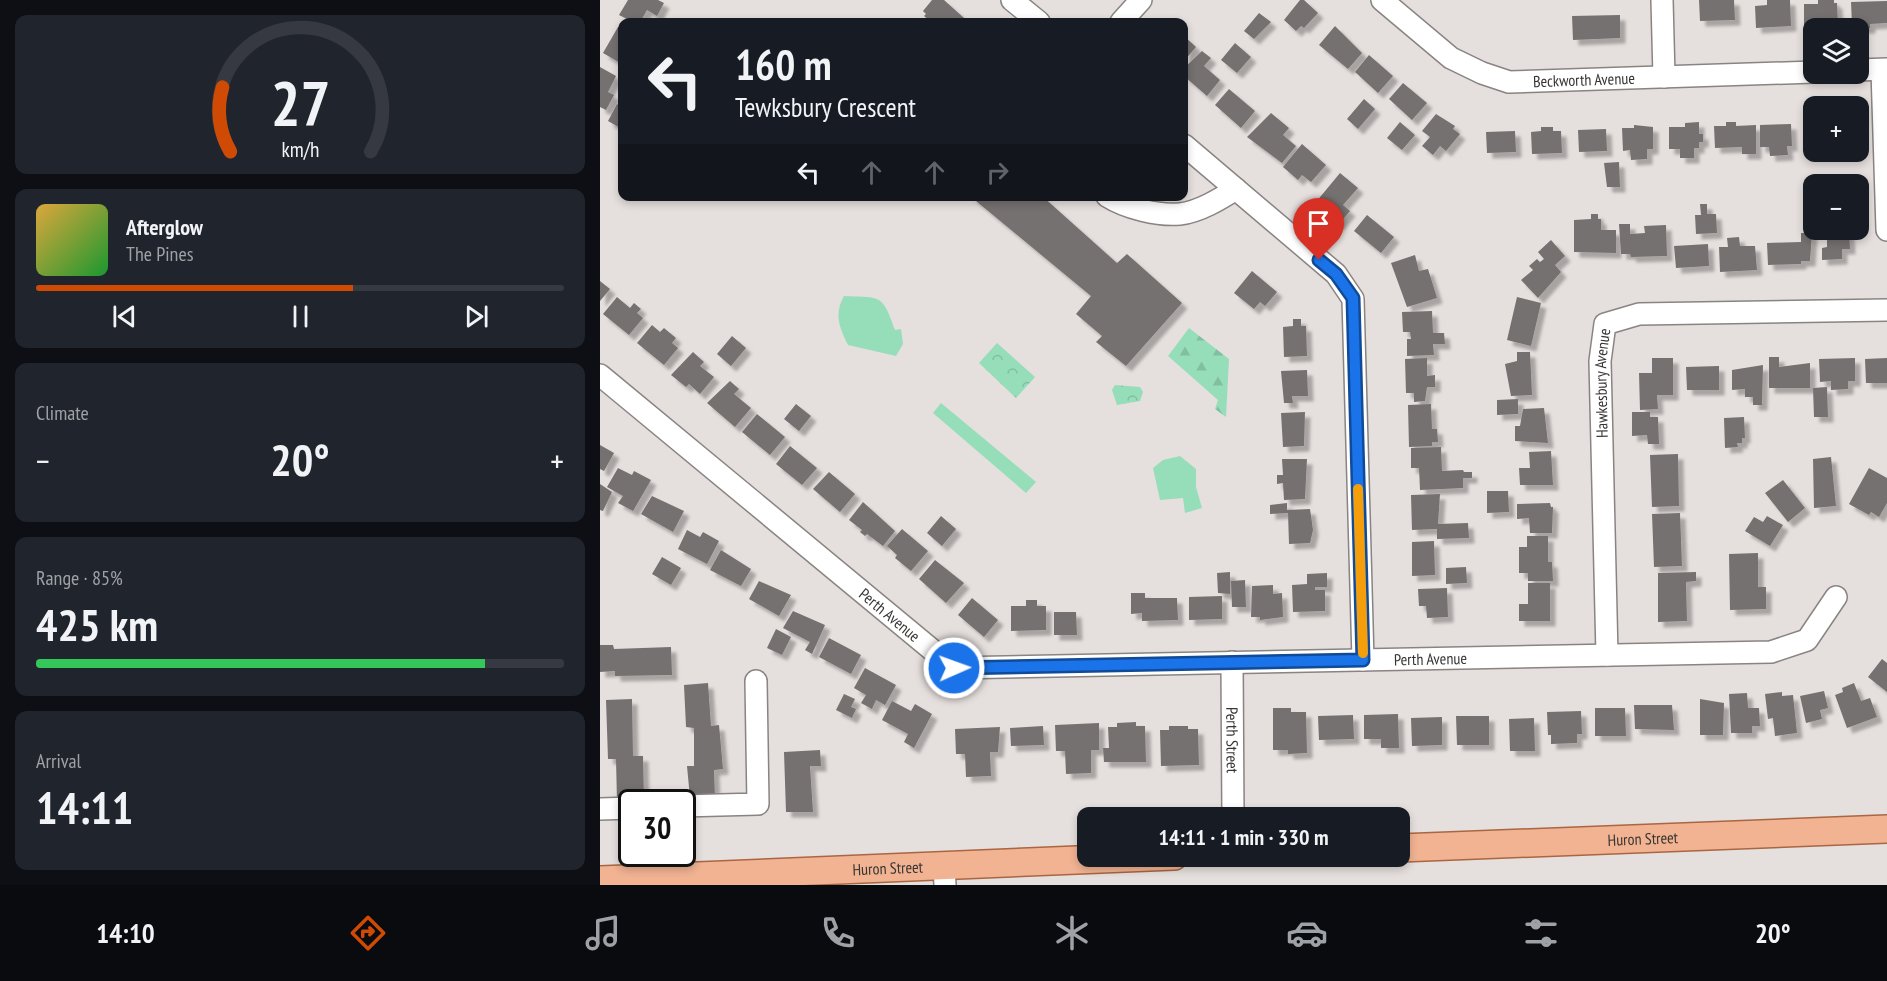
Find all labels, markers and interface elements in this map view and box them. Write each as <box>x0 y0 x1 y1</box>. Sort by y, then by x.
map controls <box>1803 18 1869 240</box>
button: layers <box>1803 18 1869 84</box>
text: 160 m <box>735 37 832 92</box>
icon: left <box>636 42 714 120</box>
text: 27 <box>270 62 330 143</box>
street label: Beckworth Avenue <box>1533 68 1635 91</box>
text: Tewksbury Crescent <box>735 90 916 124</box>
button: + <box>1803 96 1869 162</box>
text: km/h <box>281 135 319 163</box>
icon: left <box>792 156 825 189</box>
icon: ahead <box>855 156 888 189</box>
icon: ahead <box>918 156 951 189</box>
icon: right <box>981 156 1014 189</box>
button: − <box>1803 174 1869 240</box>
pin <box>1293 198 1344 260</box>
icon: arrive <box>1302 207 1335 240</box>
text: Afterglow <box>126 213 203 241</box>
text: The Pines <box>126 241 193 267</box>
icon: previous <box>108 300 141 333</box>
icon: pause <box>284 300 317 333</box>
icon: next <box>460 300 493 333</box>
street label: Hawkesbury Avenue <box>1590 327 1614 438</box>
text: Climate <box>36 400 89 426</box>
text: 20° <box>270 430 330 488</box>
text: − <box>36 439 50 482</box>
text: + <box>550 439 564 482</box>
text: Range · 85% <box>36 565 123 591</box>
street label: Perth Avenue <box>855 584 924 646</box>
text: 425 km <box>36 595 158 653</box>
position arrow <box>922 636 986 700</box>
street label: Perth Avenue <box>1394 648 1467 669</box>
street label: Perth Street <box>1222 707 1243 774</box>
text: Arrival <box>36 748 81 774</box>
text: 14:11 <box>36 778 133 836</box>
speed limit sign: 30 <box>618 789 696 867</box>
text: 14:11 · 1 min · 330 m <box>1158 823 1329 851</box>
street label: Huron Street <box>1607 827 1679 850</box>
street label: Huron Street <box>852 856 924 879</box>
icon: directions <box>347 912 389 954</box>
icon: music <box>582 912 624 954</box>
icon: phone <box>817 912 859 954</box>
icon: climate <box>1051 912 1093 954</box>
icon: car <box>1286 912 1328 954</box>
icon: filters <box>1520 912 1562 954</box>
text: 14:10 <box>96 916 155 950</box>
text: 20° <box>1755 916 1791 950</box>

